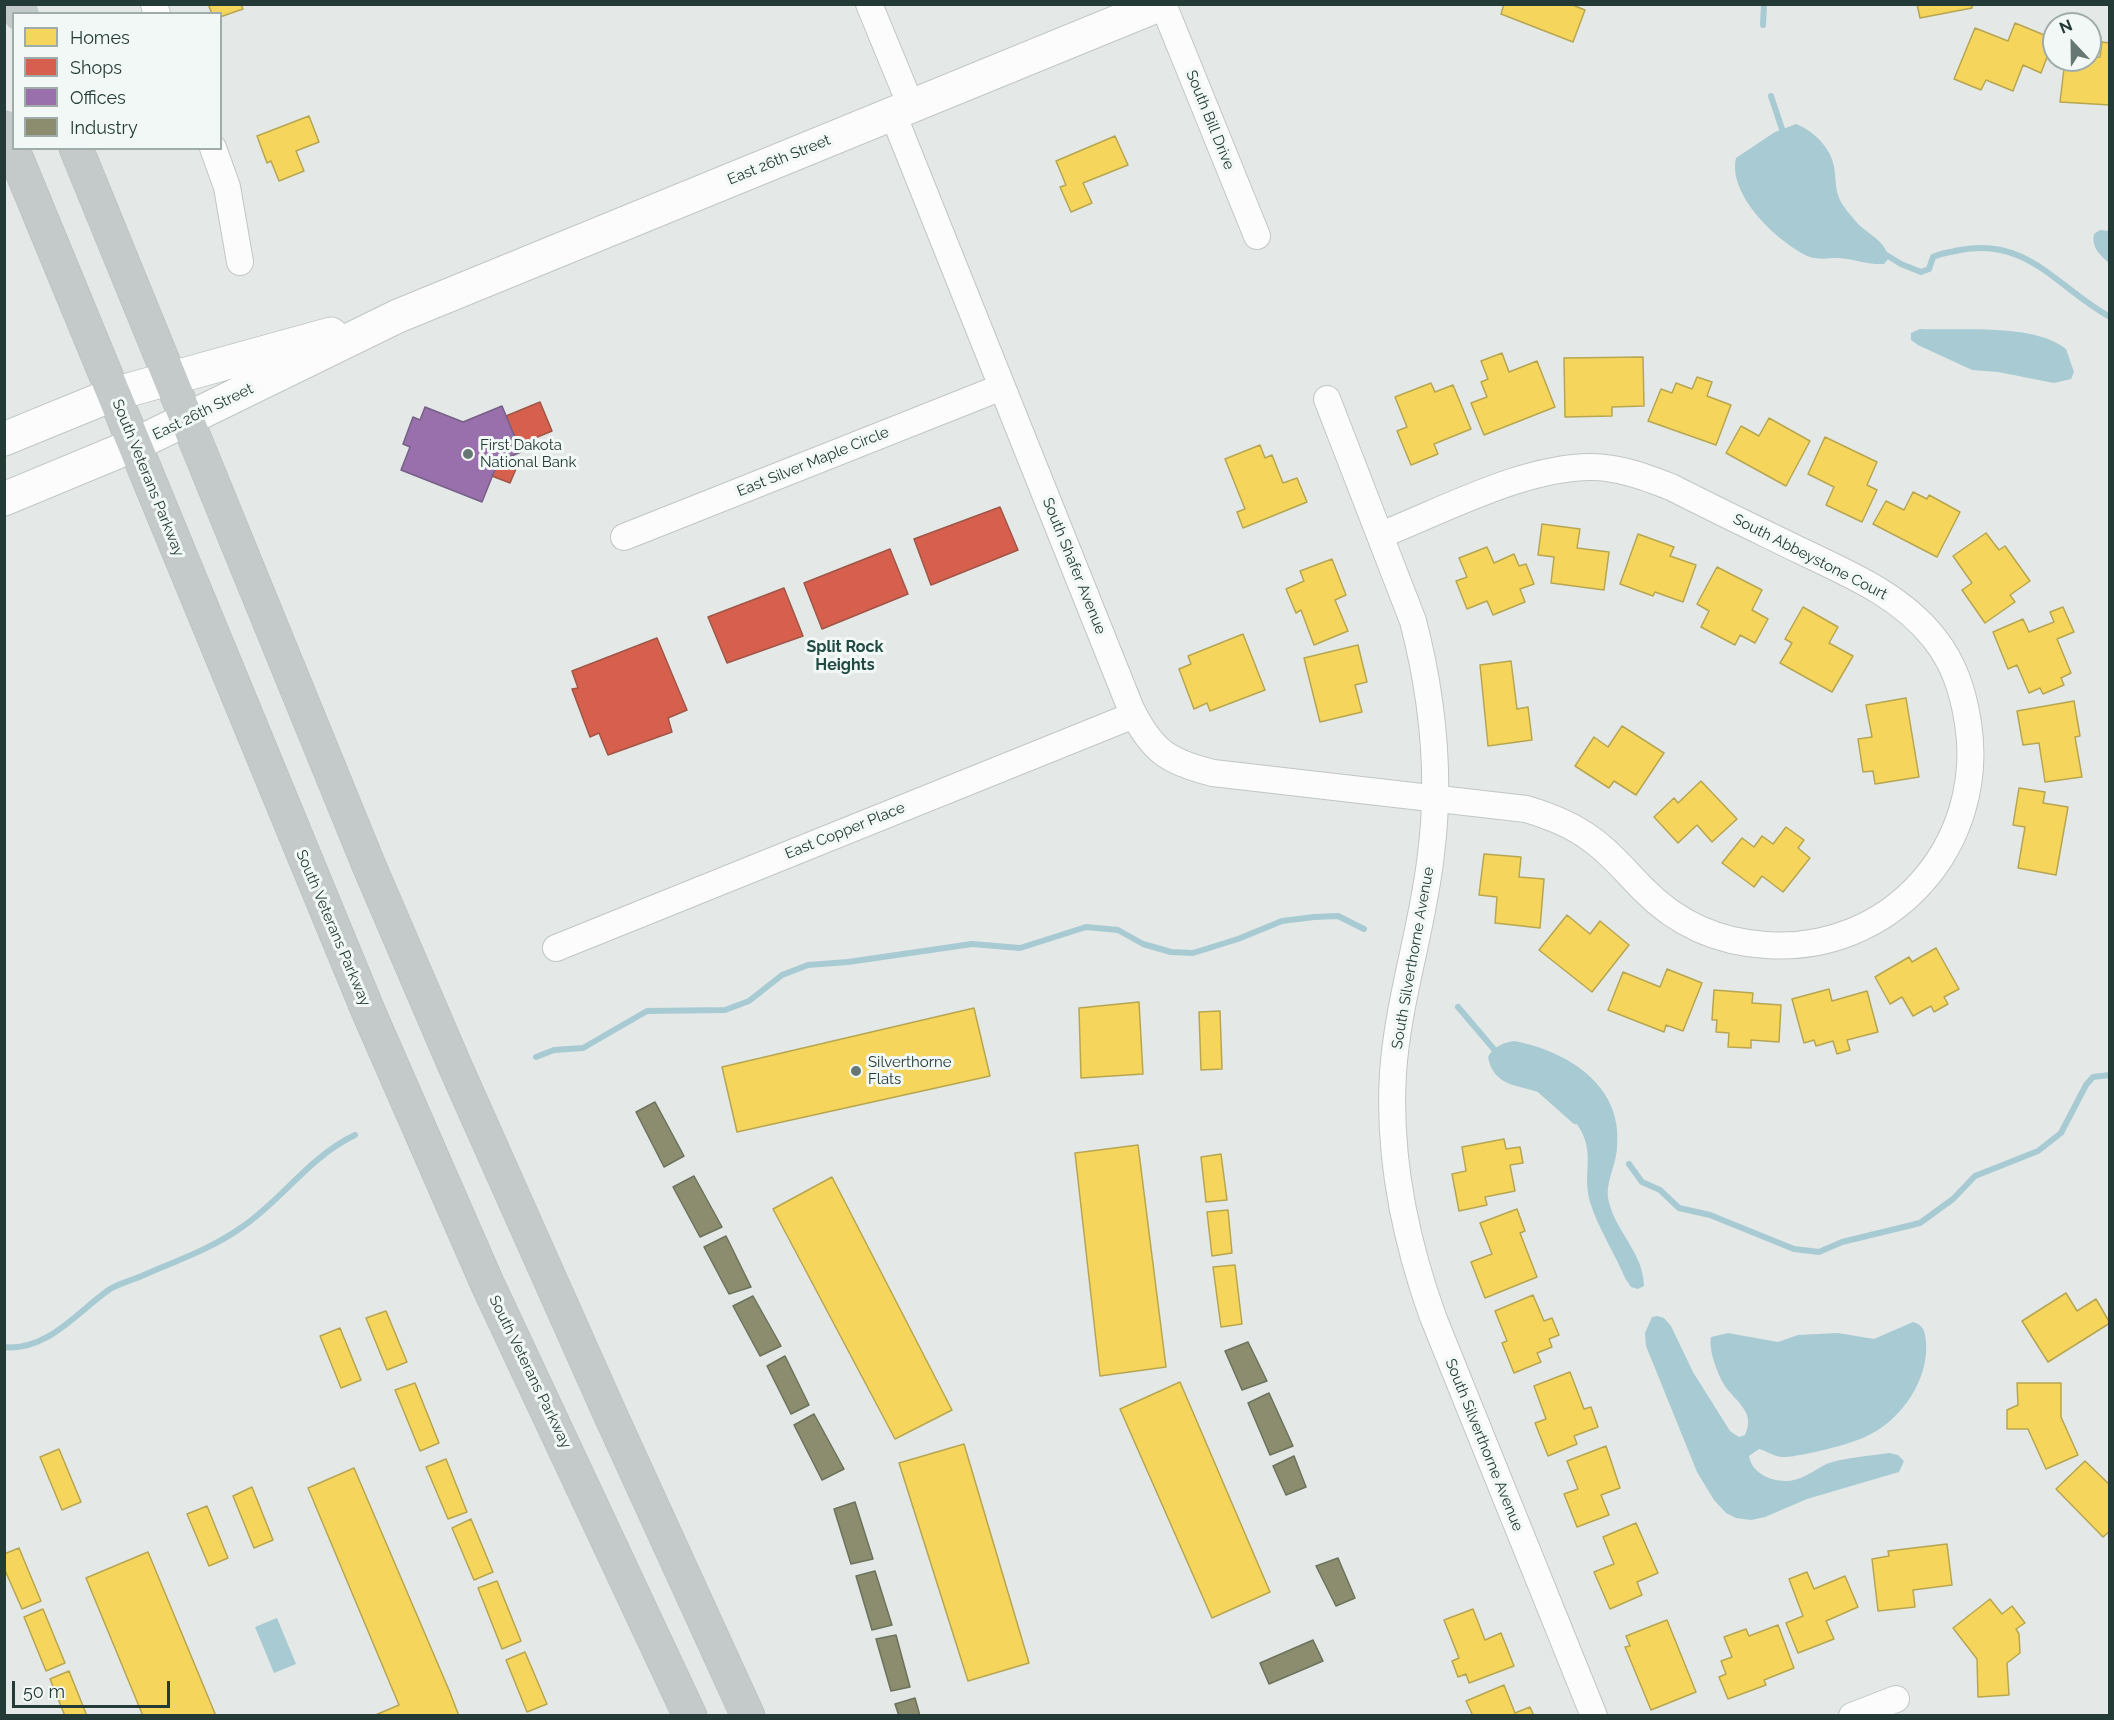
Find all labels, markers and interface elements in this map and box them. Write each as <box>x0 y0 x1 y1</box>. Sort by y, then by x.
legend <box>12 12 222 150</box>
north arrow <box>2042 12 2102 72</box>
text: N <box>2057 16 2075 38</box>
text: Homes <box>70 27 130 48</box>
text: Shops <box>70 57 122 78</box>
street label: South Bill Drive <box>1182 68 1238 172</box>
text: Offices <box>70 87 126 108</box>
text: Industry <box>70 117 138 138</box>
street label: East 26th Street <box>725 131 833 189</box>
street label: East 26th Street <box>150 380 256 444</box>
street label: South Veterans Parkway <box>108 397 188 559</box>
street label: East Silver Maple Circle <box>734 423 892 501</box>
place label: First Dakota National Bank <box>480 436 577 471</box>
marker: First Dakota National Bank <box>461 447 475 461</box>
street label: South Shafer Avenue <box>1038 495 1110 637</box>
street label: South Abbeystone Court <box>1730 510 1890 604</box>
district label: Split Rock Heights <box>806 637 884 675</box>
street label: East Copper Place <box>783 799 907 863</box>
street label: South Veterans Parkway <box>292 847 374 1009</box>
street label: South Silverthorne Avenue <box>1388 866 1438 1050</box>
place label: Silverthorne Flats <box>868 1053 951 1088</box>
marker: Silverthorne Flats <box>849 1064 863 1078</box>
street label: South Veterans Parkway <box>485 1293 575 1451</box>
street label: South Silverthorne Avenue <box>1441 1356 1527 1534</box>
scale bar <box>15 1669 172 1707</box>
text: 50 m <box>23 1681 65 1702</box>

